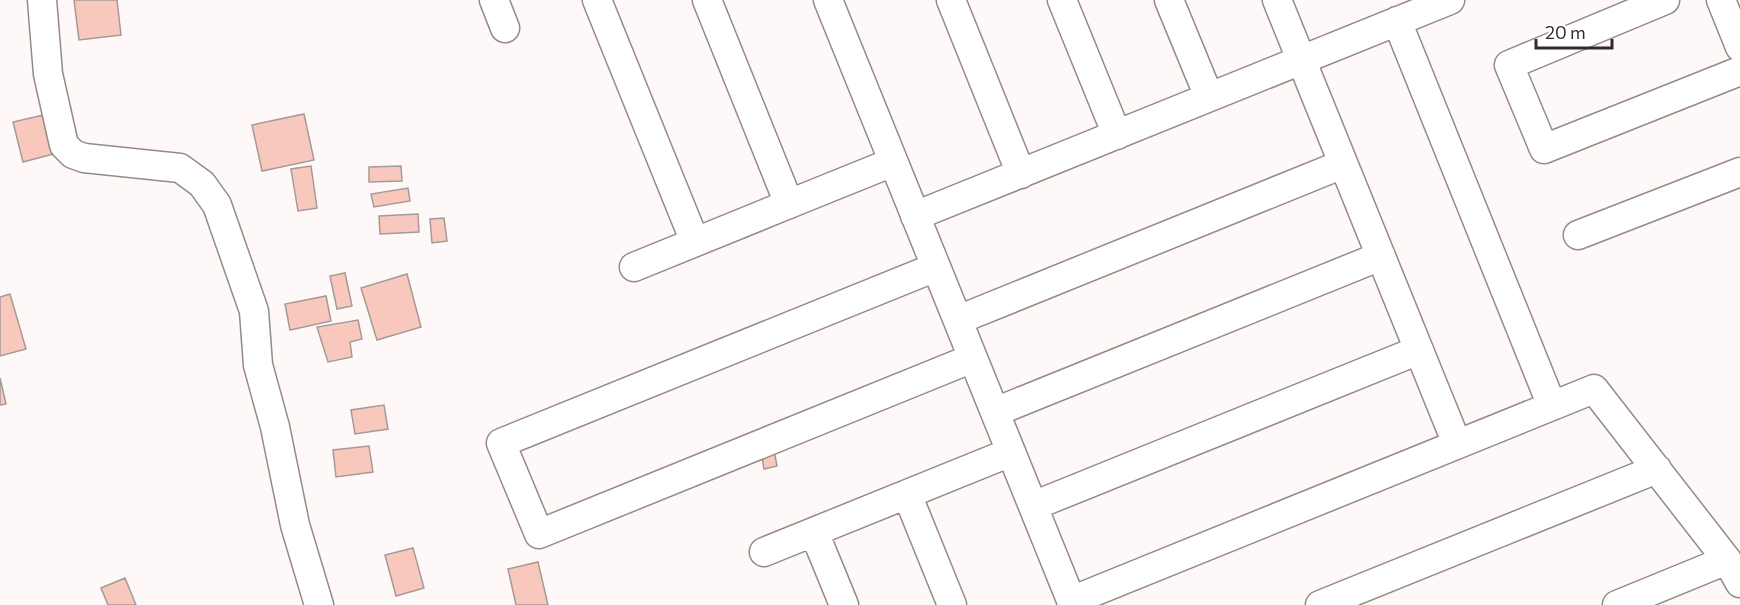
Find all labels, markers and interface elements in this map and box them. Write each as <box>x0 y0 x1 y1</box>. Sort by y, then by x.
scale bar <box>1536 12 1612 50</box>
text: 20 m <box>1545 21 1586 43</box>

